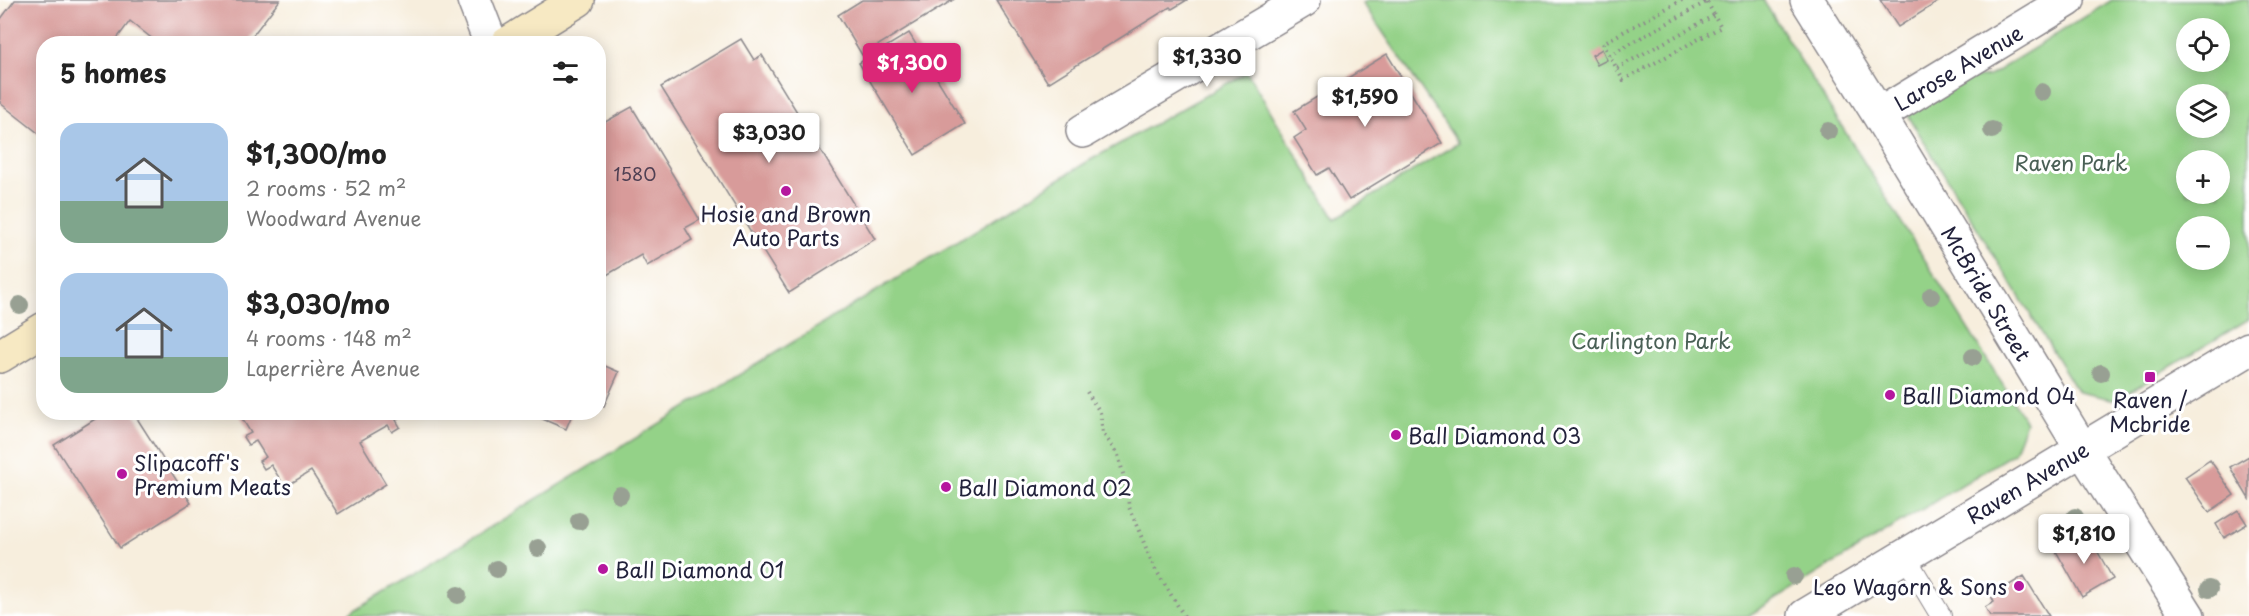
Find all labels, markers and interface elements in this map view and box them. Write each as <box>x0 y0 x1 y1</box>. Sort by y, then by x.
street label: Larose Avenue <box>1887 16 2029 118</box>
map controls <box>2176 18 2230 270</box>
button: locate <box>2176 18 2230 72</box>
pin: $1,330 <box>1158 37 1256 88</box>
text: $1,330 <box>1172 41 1242 71</box>
pin: $1,300 <box>863 43 961 94</box>
text: $1,300 <box>877 47 947 77</box>
text: 5 homes <box>60 53 166 92</box>
icon: filters <box>549 56 582 89</box>
pin: $1,590 <box>1316 77 1414 128</box>
text: $1,590 <box>1332 81 1398 111</box>
button: layers <box>2176 84 2230 138</box>
pin: $3,030 <box>720 113 818 164</box>
text: $3,030 <box>733 117 806 147</box>
text: $1,300/mo <box>246 134 386 173</box>
park label: Raven Park <box>2014 146 2128 178</box>
icon: home <box>108 147 180 219</box>
button: + <box>2176 150 2230 204</box>
house number: 1580 <box>614 160 656 187</box>
text: 2 rooms · 52 m² <box>246 173 406 203</box>
marker: Hosie and Brown Auto Parts <box>779 184 793 198</box>
place label: Hosie and Brown Auto Parts <box>701 197 871 253</box>
text: Woodward Avenue <box>246 203 421 233</box>
button: − <box>2176 216 2230 270</box>
street label: McBride Street <box>1934 219 2040 367</box>
text: $3,030/mo <box>246 284 390 323</box>
icon: home <box>108 297 180 369</box>
text: 4 rooms · 148 m² <box>246 323 412 353</box>
park label: Carlington Park <box>1571 324 1731 356</box>
text: Laperrière Avenue <box>246 353 420 383</box>
marker: Raven / Mcbride <box>2143 370 2157 384</box>
place label: Ball Diamond 04 <box>1902 379 2076 411</box>
place label: Raven / Mcbride <box>2109 383 2191 439</box>
marker: Ball Diamond 04 <box>1883 388 1897 402</box>
place label: Ball Diamond 03 <box>1408 419 1581 451</box>
marker: Ball Diamond 03 <box>1389 428 1403 442</box>
street label: Raven Avenue <box>1960 433 2094 531</box>
place label: Slipacoff's Premium Meats <box>134 446 291 502</box>
marker: Slipacoff's Premium Meats <box>115 467 129 481</box>
place label: Ball Diamond 02 <box>958 471 1132 503</box>
marker: Ball Diamond 02 <box>939 480 953 494</box>
pin: $1,810 <box>2035 514 2133 565</box>
text: $1,810 <box>2052 518 2116 548</box>
place label: Ball Diamond 01 <box>615 553 784 585</box>
marker: Ball Diamond 01 <box>596 562 610 576</box>
place label: Leo Wagorn & Sons <box>1813 570 2007 602</box>
marker: Leo Wagorn & Sons <box>2012 579 2026 593</box>

